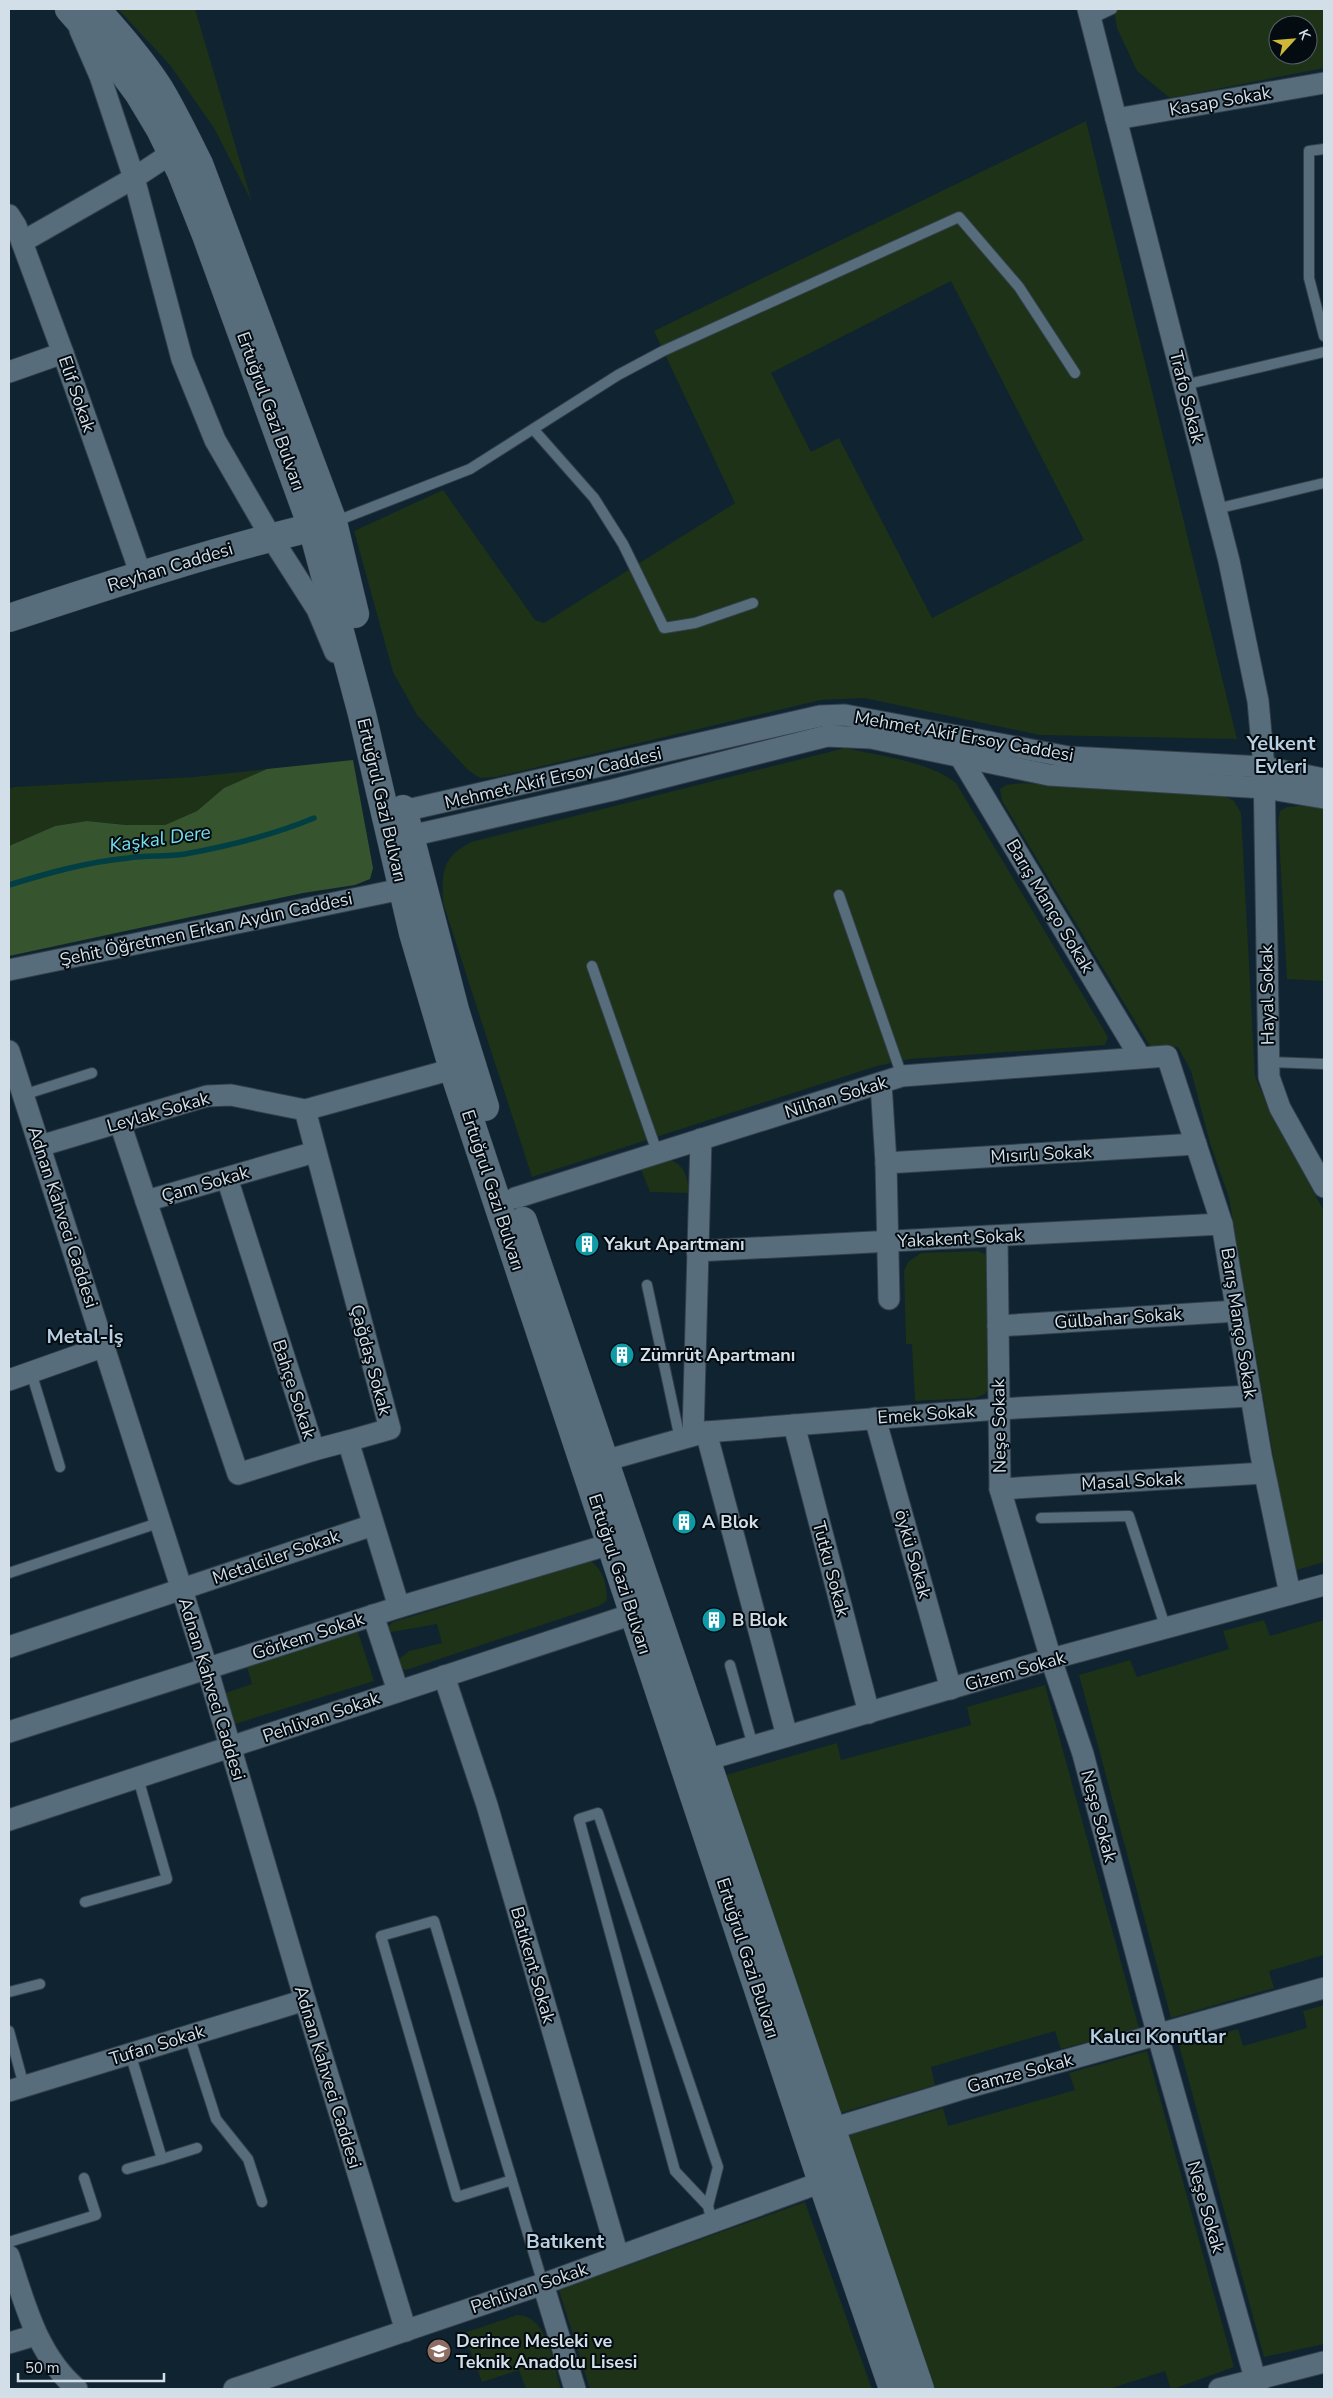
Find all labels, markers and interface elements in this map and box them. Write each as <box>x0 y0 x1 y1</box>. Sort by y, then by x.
north arrow <box>1268 15 1318 65</box>
text: K <box>1294 26 1315 43</box>
street label: Kasap Sokak <box>1167 80 1274 122</box>
street label: Ertuğrul Gazi Bulvarı <box>231 328 311 494</box>
street label: Trafo Sokak <box>1164 348 1210 447</box>
street label: Elif Sokak <box>53 353 102 436</box>
street label: Reyhan Caddesi <box>104 537 236 597</box>
street label: Mehmet Akif Ersoy Caddesi <box>853 705 1075 767</box>
street label: Ertuğrul Gazi Bulvarı <box>351 716 413 884</box>
district label: Yelkent Evleri <box>1246 730 1316 780</box>
street label: Mehmet Akif Ersoy Caddesi <box>442 741 664 815</box>
water label: Kaşkal Dere <box>108 819 212 859</box>
street label: Barış Manço Sokak <box>1001 835 1100 978</box>
street label: Şehit Öğretmen Erkan Aydın Caddesi <box>57 886 355 972</box>
street label: Hayal Sokak <box>1254 944 1280 1045</box>
street label: Nilhan Sokak <box>782 1070 891 1124</box>
street label: Leylak Sokak <box>104 1086 213 1138</box>
street label: Ertuğrul Gazi Bulvarı <box>456 1107 530 1273</box>
street label: Adnan Kahveci Caddesi <box>22 1123 104 1311</box>
street label: Mısırlı Sokak <box>990 1139 1093 1169</box>
street label: Çam Sokak <box>158 1160 252 1208</box>
street label: Yakakent Sokak <box>896 1223 1024 1253</box>
building icon: Yakut Apartmanı <box>574 1231 600 1257</box>
place label: Yakut Apartmanı <box>603 1232 745 1256</box>
street label: Barış Manço Sokak <box>1215 1246 1263 1401</box>
street label: Gülbahar Sokak <box>1053 1301 1184 1334</box>
street label: Çağdaş Sokak <box>345 1302 398 1419</box>
district label: Metal-İş <box>46 1323 124 1350</box>
street label: Bahçe Sokak <box>267 1336 322 1443</box>
building icon: Zümrüt Apartmanı <box>609 1342 635 1368</box>
place label: Zümrüt Apartmanı <box>640 1343 795 1367</box>
street label: Neşe Sokak <box>986 1378 1012 1473</box>
street label: Emek Sokak <box>876 1399 977 1429</box>
street label: Masal Sokak <box>1081 1466 1184 1496</box>
street label: Ertuğrul Gazi Bulvarı <box>583 1491 657 1657</box>
street label: öykü Sokak <box>889 1507 937 1602</box>
building icon: A Blok <box>671 1509 697 1535</box>
place label: A Blok <box>702 1510 759 1534</box>
street label: Tutku Sokak <box>807 1518 856 1620</box>
street label: Metalciler Sokak <box>209 1524 344 1590</box>
street label: Adnan Kahveci Caddesi <box>173 1595 251 1783</box>
street label: Görkem Sokak <box>249 1606 368 1665</box>
building icon: B Blok <box>701 1607 727 1633</box>
place label: B Blok <box>732 1608 788 1632</box>
street label: Gizem Sokak <box>962 1645 1069 1697</box>
street label: Pehlivan Sokak <box>259 1685 384 1748</box>
street label: Neşe Sokak <box>1075 1767 1123 1866</box>
street label: Ertuğrul Gazi Bulvarı <box>711 1875 785 2041</box>
street label: Batıkent Sokak <box>505 1904 561 2027</box>
street label: Adnan Kahveci Caddesi <box>289 1983 367 2171</box>
street label: Tufan Sokak <box>106 2019 209 2071</box>
district label: Kalıcı Konutlar <box>1090 2023 1226 2050</box>
street label: Gamze Sokak <box>964 2047 1077 2099</box>
street label: Neşe Sokak <box>1181 2158 1231 2257</box>
district label: Batıkent <box>526 2228 604 2255</box>
street label: Pehlivan Sokak <box>467 2256 592 2319</box>
place label: Derince Mesleki ve Teknik Anadolu Lisesi <box>456 2329 637 2374</box>
school or university icon: Derince Mesleki ve Teknik Anadolu Lisesi <box>426 2338 452 2364</box>
scale bar <box>18 2350 164 2382</box>
text: 50 m <box>25 2358 60 2378</box>

